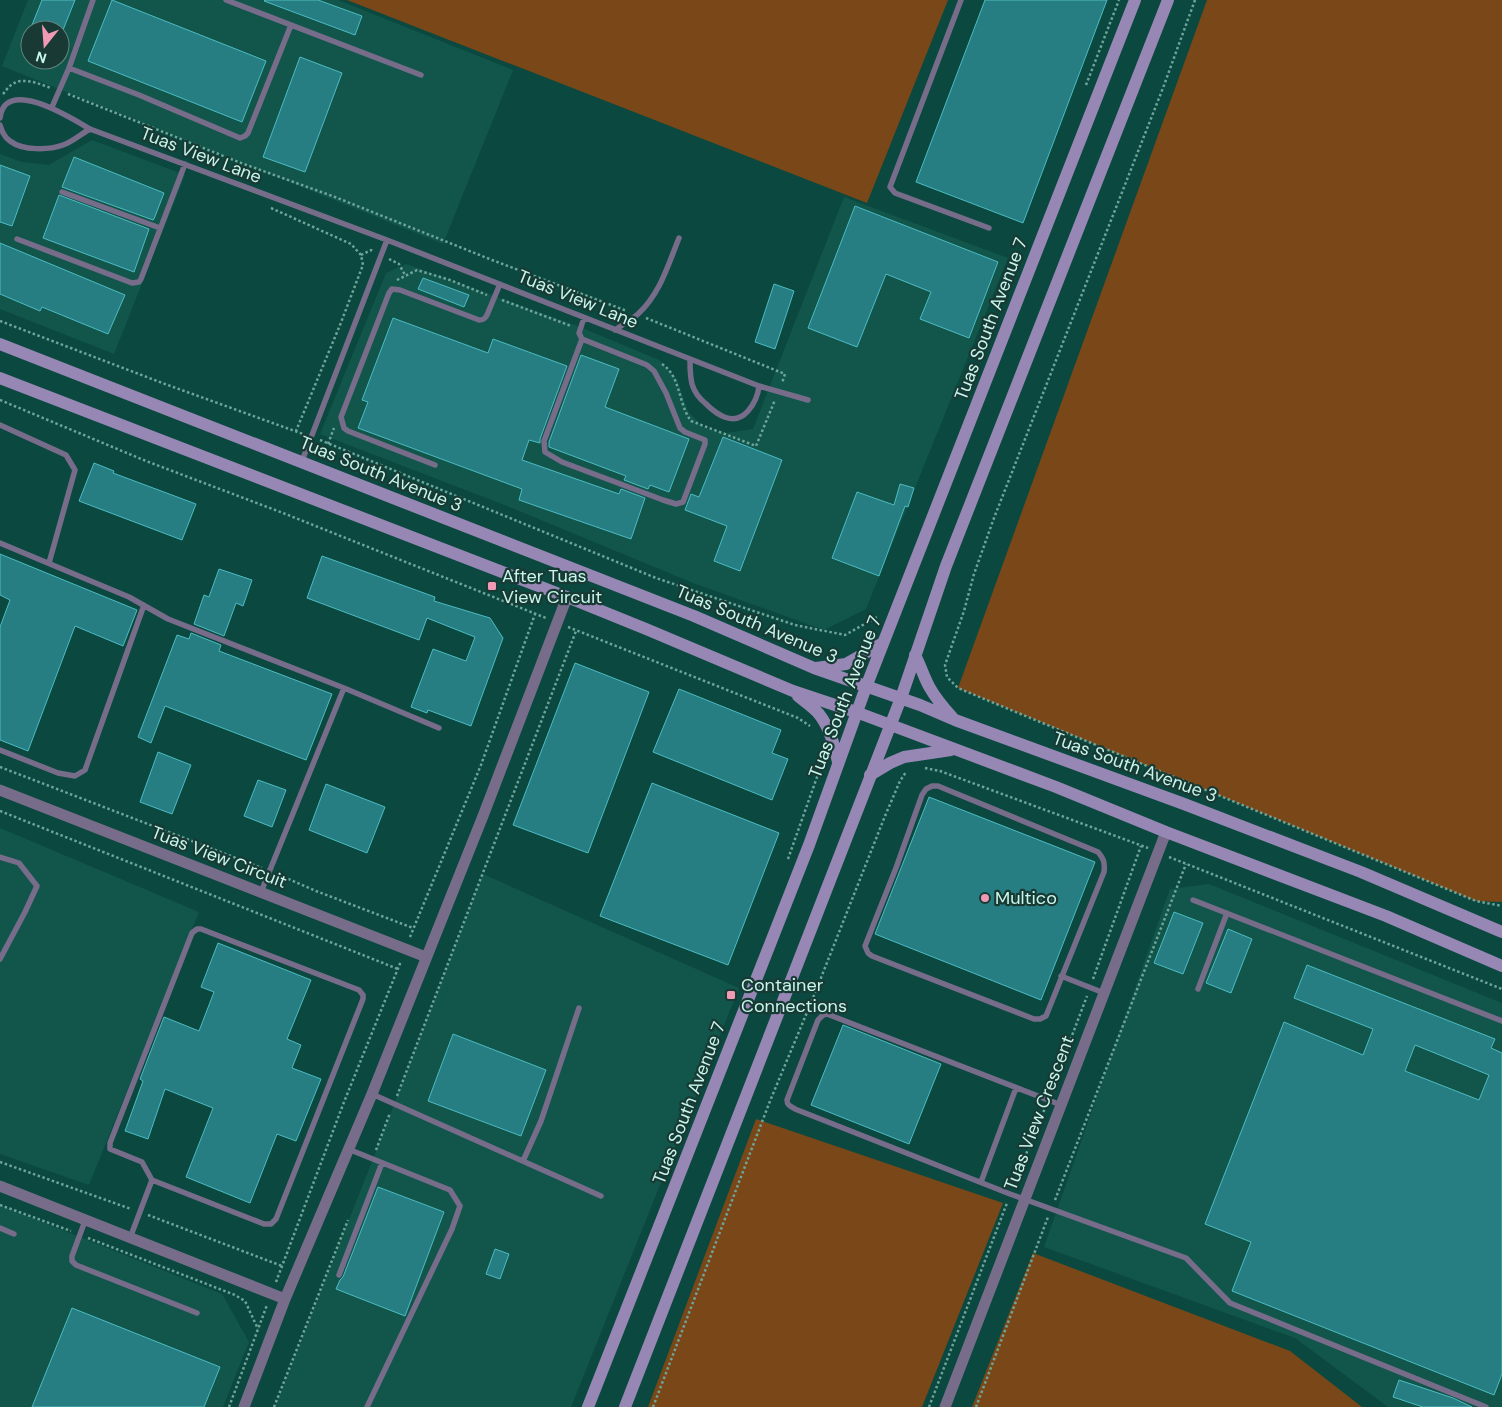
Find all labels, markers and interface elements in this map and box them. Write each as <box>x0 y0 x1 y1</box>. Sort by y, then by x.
north arrow <box>20 20 70 70</box>
text: N <box>34 47 49 68</box>
street label: Tuas View Lane <box>137 121 265 189</box>
street label: Tuas South Avenue 7 <box>949 234 1033 404</box>
street label: Tuas View Lane <box>514 264 642 334</box>
street label: Tuas South Avenue 3 <box>296 430 466 518</box>
place label: After Tuas View Circuit <box>502 564 602 609</box>
street label: Tuas South Avenue 3 <box>673 579 841 669</box>
marker: After Tuas View Circuit <box>486 580 498 592</box>
street label: Tuas South Avenue 7 <box>803 612 887 782</box>
street label: Tuas South Avenue 3 <box>1049 726 1221 808</box>
street label: Tuas View Circuit <box>148 820 290 894</box>
place label: Multico <box>995 886 1057 910</box>
marker: Multico <box>979 892 991 904</box>
place label: Container Connections <box>741 973 847 1018</box>
marker: Container Connections <box>725 989 737 1001</box>
street label: Tuas South Avenue 7 <box>647 1018 731 1188</box>
street label: Tuas View Crescent <box>998 1032 1080 1194</box>

